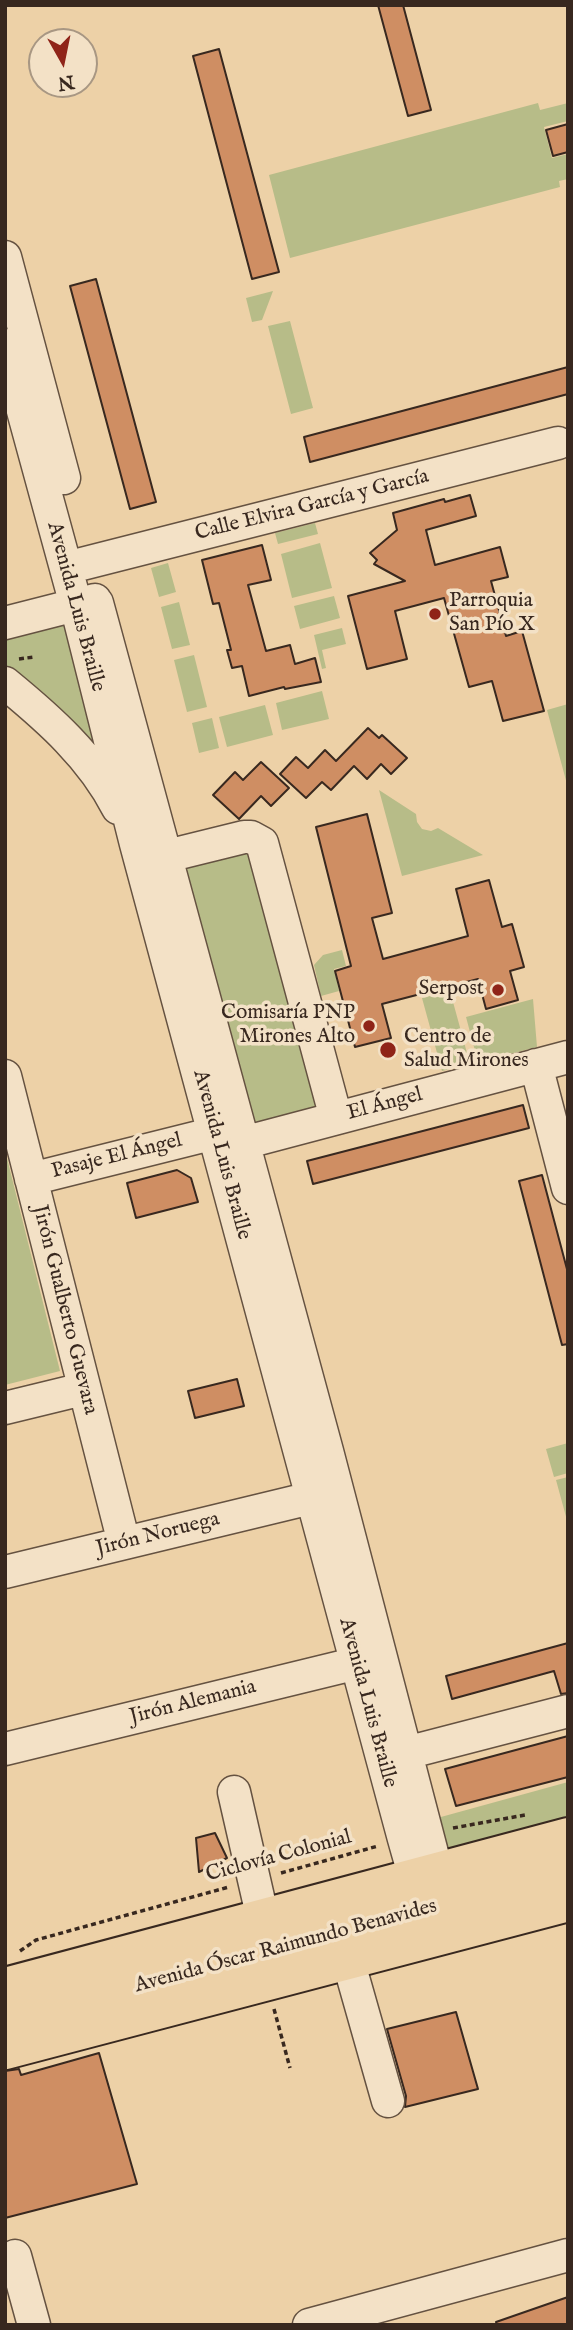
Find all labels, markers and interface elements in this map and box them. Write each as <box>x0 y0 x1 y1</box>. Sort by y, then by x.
north arrow <box>28 28 98 98</box>
text: N <box>56 69 76 95</box>
street label: Calle Elvira García y García <box>193 465 431 547</box>
street label: Avenida Luis Braille <box>40 519 110 695</box>
place label: Parroquia San Pío X <box>449 589 535 639</box>
marker: Parroquia San Pío X <box>427 606 443 622</box>
place label: Serpost <box>419 977 484 1003</box>
marker: Serpost <box>490 982 506 998</box>
place label: Comisaría PNP Mirones Alto <box>221 1001 355 1051</box>
marker: Comisaría PNP Mirones Alto <box>361 1018 377 1034</box>
place label: Centro de Salud Mirones <box>404 1025 529 1075</box>
marker: Centro de Salud Mirones <box>378 1040 398 1060</box>
street label: Avenida Luis Braille <box>186 1067 256 1243</box>
street label: El Ángel <box>345 1083 425 1127</box>
street label: Pasaje El Ángel <box>49 1129 185 1185</box>
street label: Jirón Gualberto Guevara <box>26 1203 102 1417</box>
street label: Jirón Noruega <box>94 1507 222 1563</box>
street label: Avenida Luis Braille <box>332 1615 402 1791</box>
street label: Jirón Alemania <box>127 1675 259 1731</box>
street label: Ciclovía Colonial <box>203 1825 355 1889</box>
street label: Avenida Óscar Raimundo Benavides <box>132 1894 440 2000</box>

